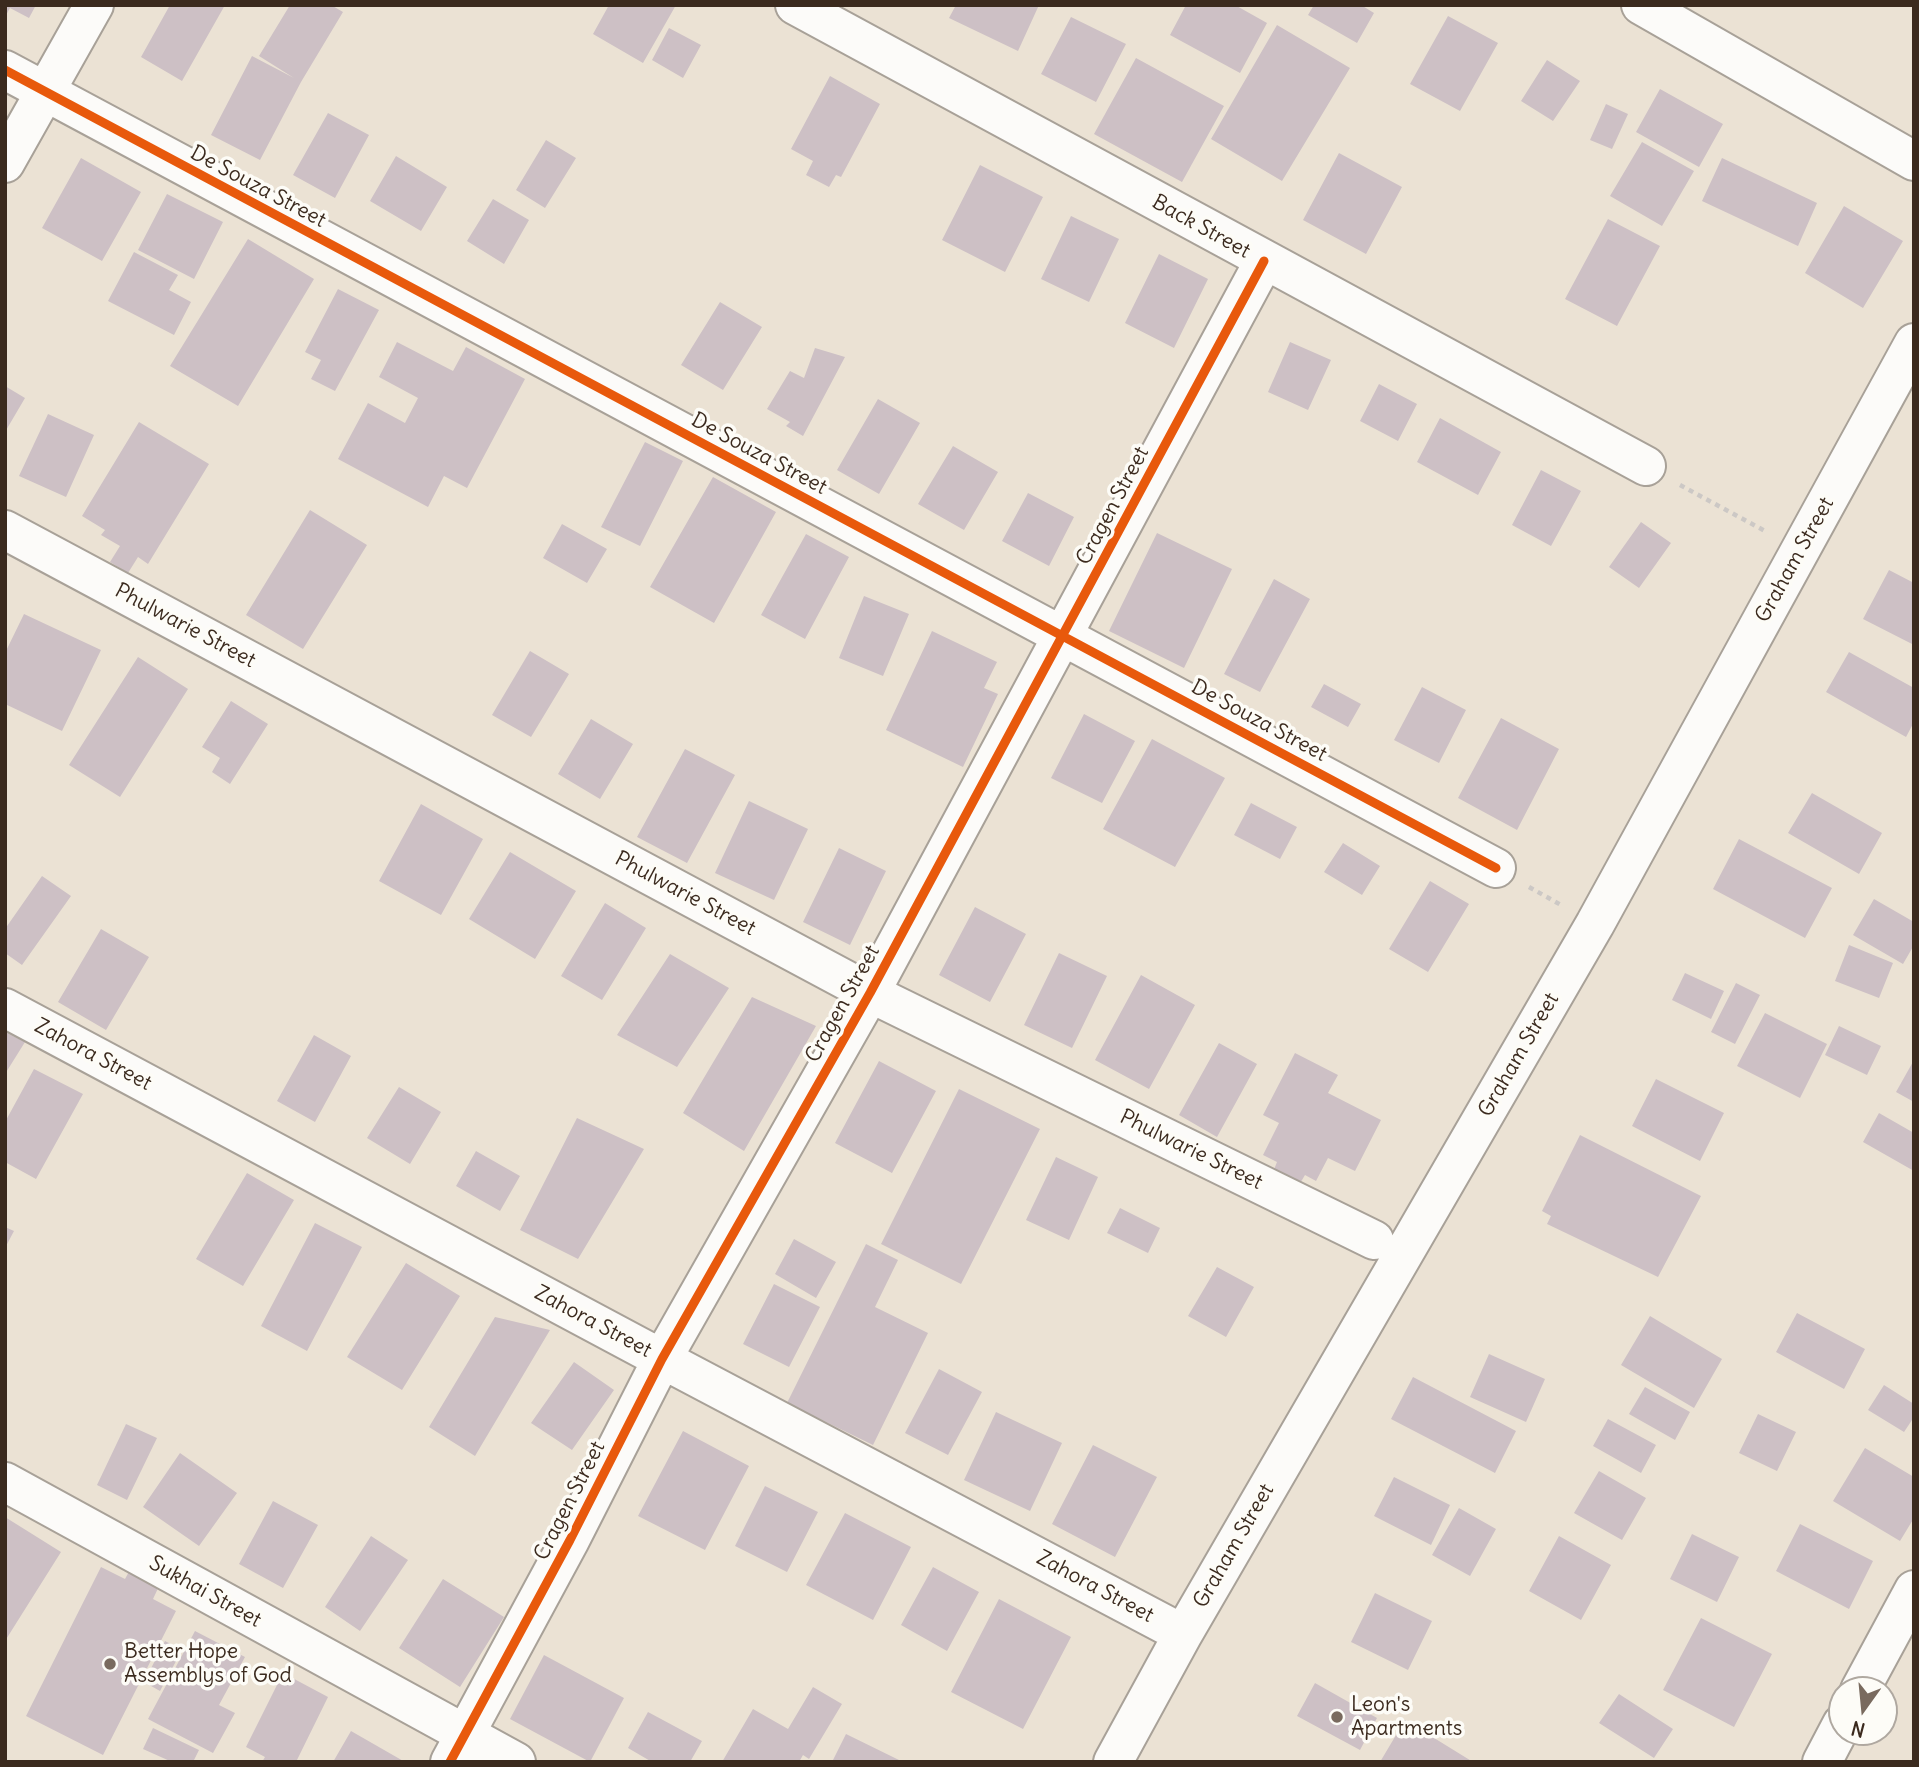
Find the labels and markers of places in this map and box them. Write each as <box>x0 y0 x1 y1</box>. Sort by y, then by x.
place label: Better Hope Assemblys of God <box>124 1639 292 1689</box>
marker: Better Hope Assemblys of God <box>102 1656 118 1672</box>
place label: Leon's Apartments <box>1351 1692 1462 1742</box>
marker: Leon's Apartments <box>1329 1709 1345 1725</box>

